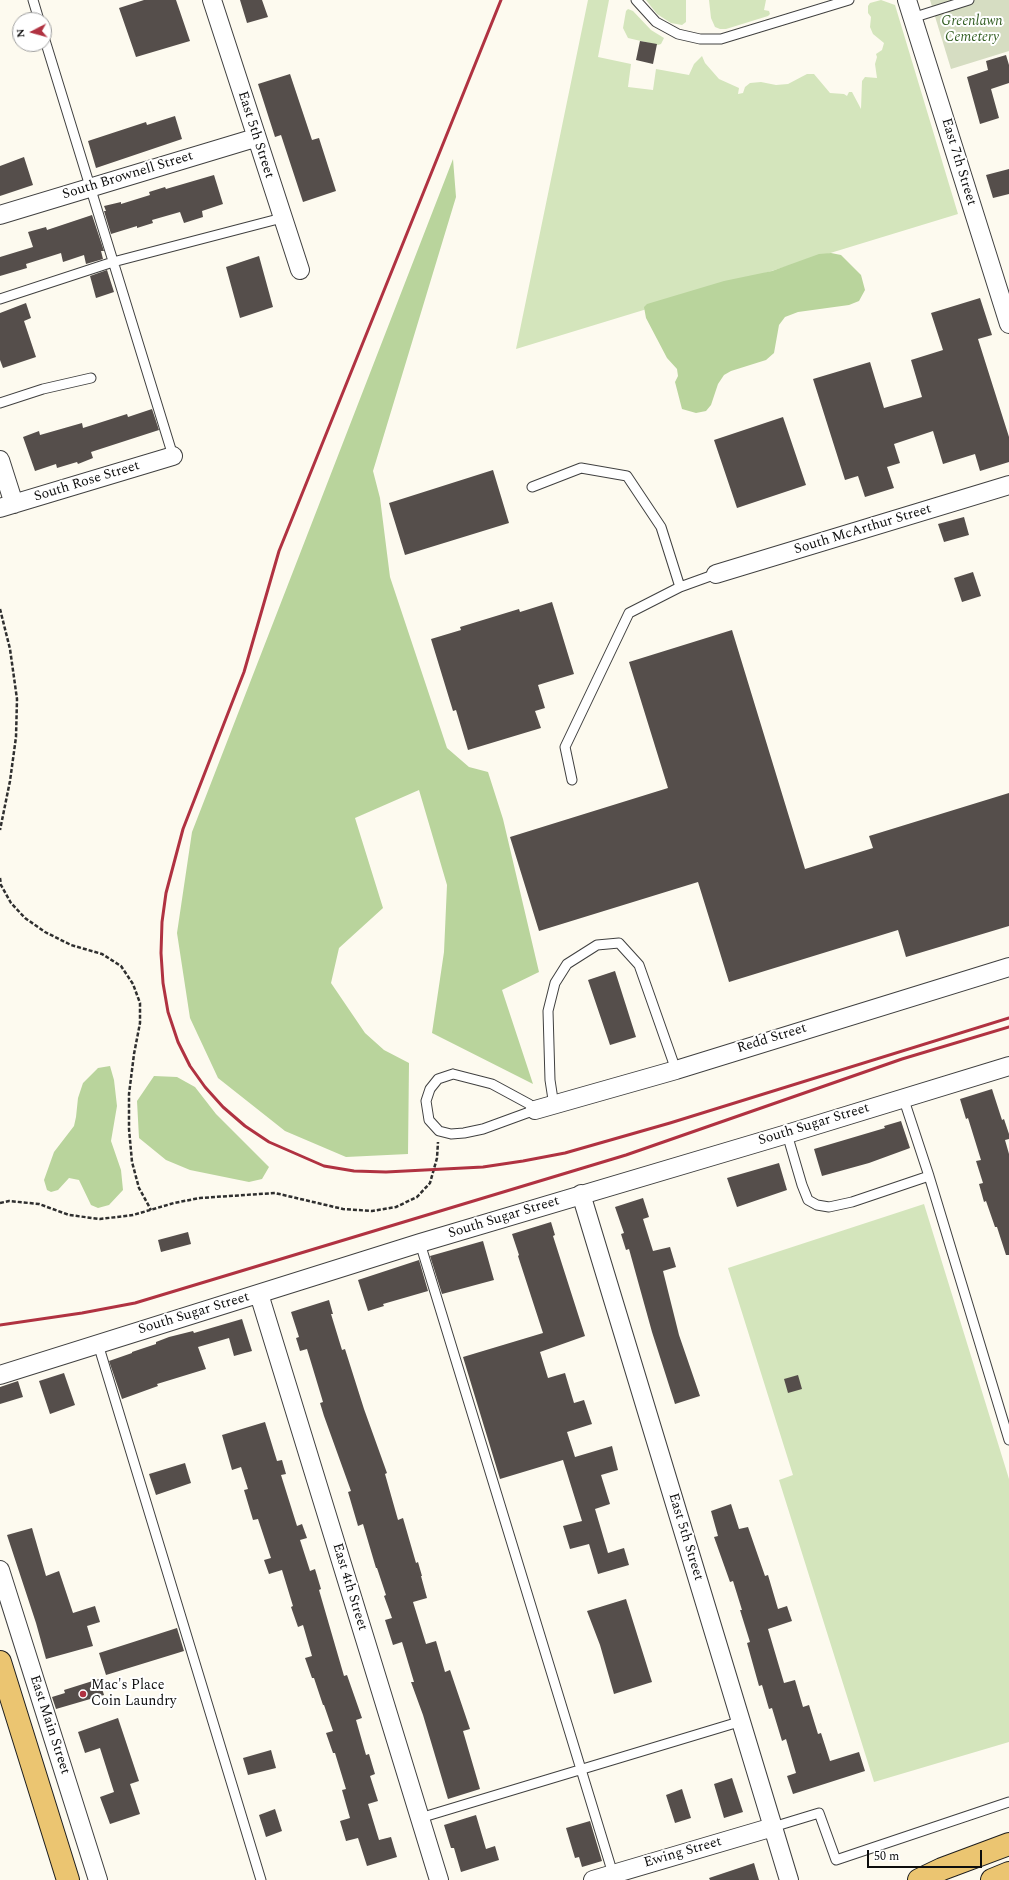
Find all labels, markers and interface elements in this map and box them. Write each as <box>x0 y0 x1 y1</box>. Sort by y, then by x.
north arrow <box>12 12 52 52</box>
park label: Greenlawn Cemetery <box>941 14 1003 46</box>
text: N <box>12 28 29 39</box>
street label: East 5th Street <box>233 89 277 181</box>
street label: East 7th Street <box>937 116 979 208</box>
street label: South Brownell Street <box>61 148 195 204</box>
street label: South Rose Street <box>32 458 142 506</box>
street label: South McArthur Street <box>792 501 934 559</box>
street label: Redd Street <box>735 1020 809 1058</box>
street label: South Sugar Street <box>756 1100 872 1150</box>
street label: South Sugar Street <box>446 1193 562 1243</box>
street label: South Sugar Street <box>136 1289 252 1339</box>
street label: East 5th Street <box>664 1491 706 1583</box>
street label: East 4th Street <box>328 1541 370 1633</box>
street label: East Main Street <box>25 1673 73 1777</box>
place label: Mac's Place Coin Laundry <box>91 1678 177 1710</box>
marker: Mac's Place Coin Laundry <box>78 1689 88 1699</box>
street label: Ewing Street <box>642 1834 724 1872</box>
scale bar <box>869 1842 984 1868</box>
text: 50 m <box>874 1847 899 1866</box>

